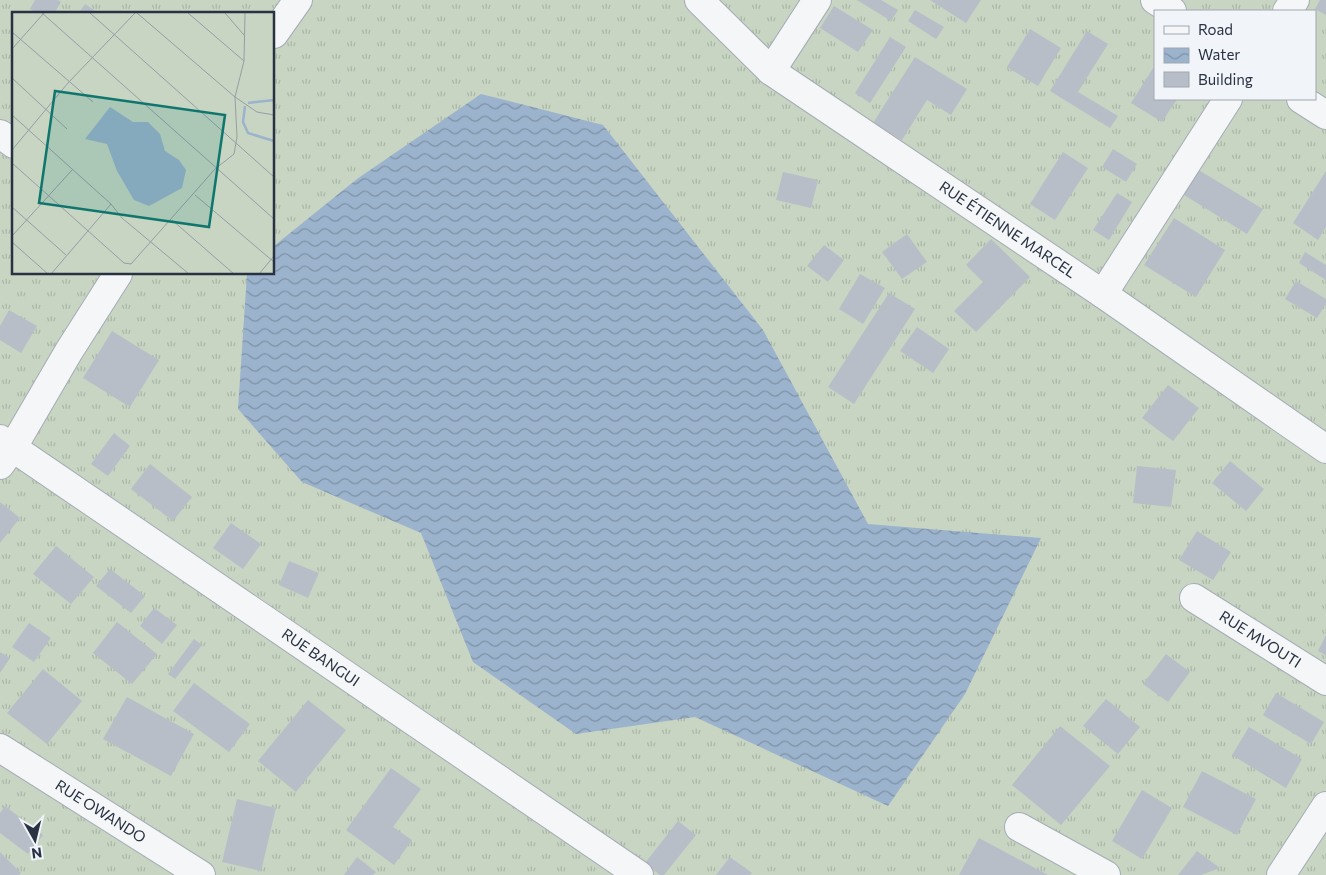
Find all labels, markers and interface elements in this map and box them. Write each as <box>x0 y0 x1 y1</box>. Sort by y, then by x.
legend <box>1154 10 1316 100</box>
inset map <box>12 12 275 275</box>
text: Road <box>1198 20 1233 38</box>
text: Water <box>1198 45 1240 63</box>
text: Building <box>1198 70 1253 88</box>
street label: RUE ÉTIENNE MARCEL <box>936 177 1080 282</box>
street label: RUE MVOUTI <box>1216 606 1305 671</box>
street label: RUE BANGUI <box>279 624 363 690</box>
street label: RUE OWANDO <box>53 775 150 846</box>
north arrow <box>10 815 60 865</box>
text: N <box>30 844 43 863</box>

